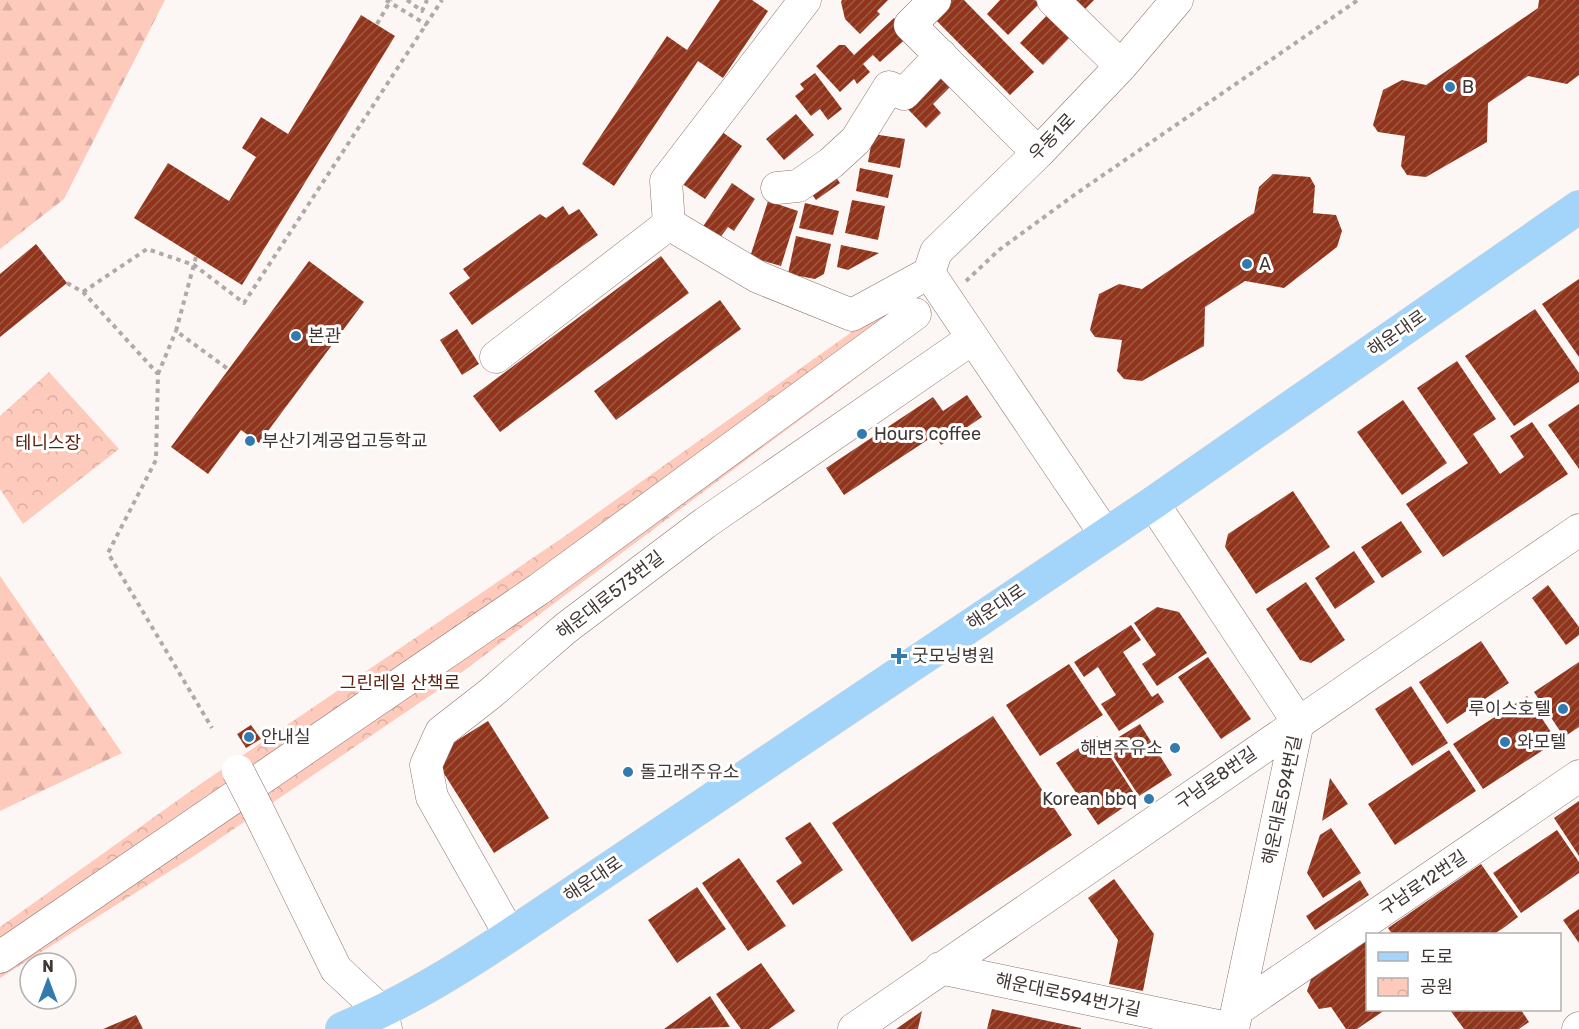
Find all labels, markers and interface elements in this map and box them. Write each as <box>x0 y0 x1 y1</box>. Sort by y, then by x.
place label: B <box>1462 76 1474 98</box>
marker: B <box>1443 80 1457 94</box>
street label: 우동1로 <box>1024 109 1080 165</box>
place label: A <box>1259 253 1271 275</box>
marker: A <box>1240 257 1254 271</box>
street label: 해운대로 <box>1364 305 1430 361</box>
place label: 본관 <box>308 325 342 347</box>
marker: 본관 <box>289 329 303 343</box>
place label: Hours coffee <box>874 423 981 445</box>
marker: Hours coffee <box>855 427 869 441</box>
place label: 부산기계공업고등학교 <box>262 430 428 452</box>
park label: 테니스장 <box>15 432 81 454</box>
marker: 부산기계공업고등학교 <box>243 434 257 448</box>
street label: 해운대로573번길 <box>552 546 668 644</box>
street label: 해운대로 <box>962 579 1030 635</box>
place label: 굿모닝병원 <box>912 645 995 667</box>
marker: 굿모닝병원 <box>890 647 908 665</box>
park label: 그린레일 산책로 <box>340 672 460 694</box>
place label: 루이스호텔 <box>1468 698 1551 720</box>
marker: 루이스호텔 <box>1556 702 1570 716</box>
place label: 안내실 <box>261 726 311 748</box>
marker: 안내실 <box>242 730 256 744</box>
place label: 와모텔 <box>1517 731 1567 753</box>
street label: 해운대로594번길 <box>1258 733 1306 867</box>
marker: 와모텔 <box>1498 735 1512 749</box>
place label: 해변주유소 <box>1080 737 1163 759</box>
marker: 해변주유소 <box>1168 741 1182 755</box>
street label: 구남로8번길 <box>1171 742 1261 814</box>
place label: 돌고래주유소 <box>640 761 739 783</box>
marker: 돌고래주유소 <box>621 765 635 779</box>
place label: Korean bbq <box>1042 788 1137 810</box>
marker: Korean bbq <box>1142 792 1156 806</box>
street label: 구남로12번길 <box>1375 846 1471 920</box>
street label: 해운대로 <box>559 851 627 907</box>
legend <box>1366 933 1561 1011</box>
text: 도로 <box>1420 946 1453 968</box>
north arrow <box>18 951 78 1011</box>
text: N <box>42 957 54 976</box>
street label: 해운대로594번가길 <box>993 969 1143 1021</box>
text: 공원 <box>1420 976 1453 998</box>

